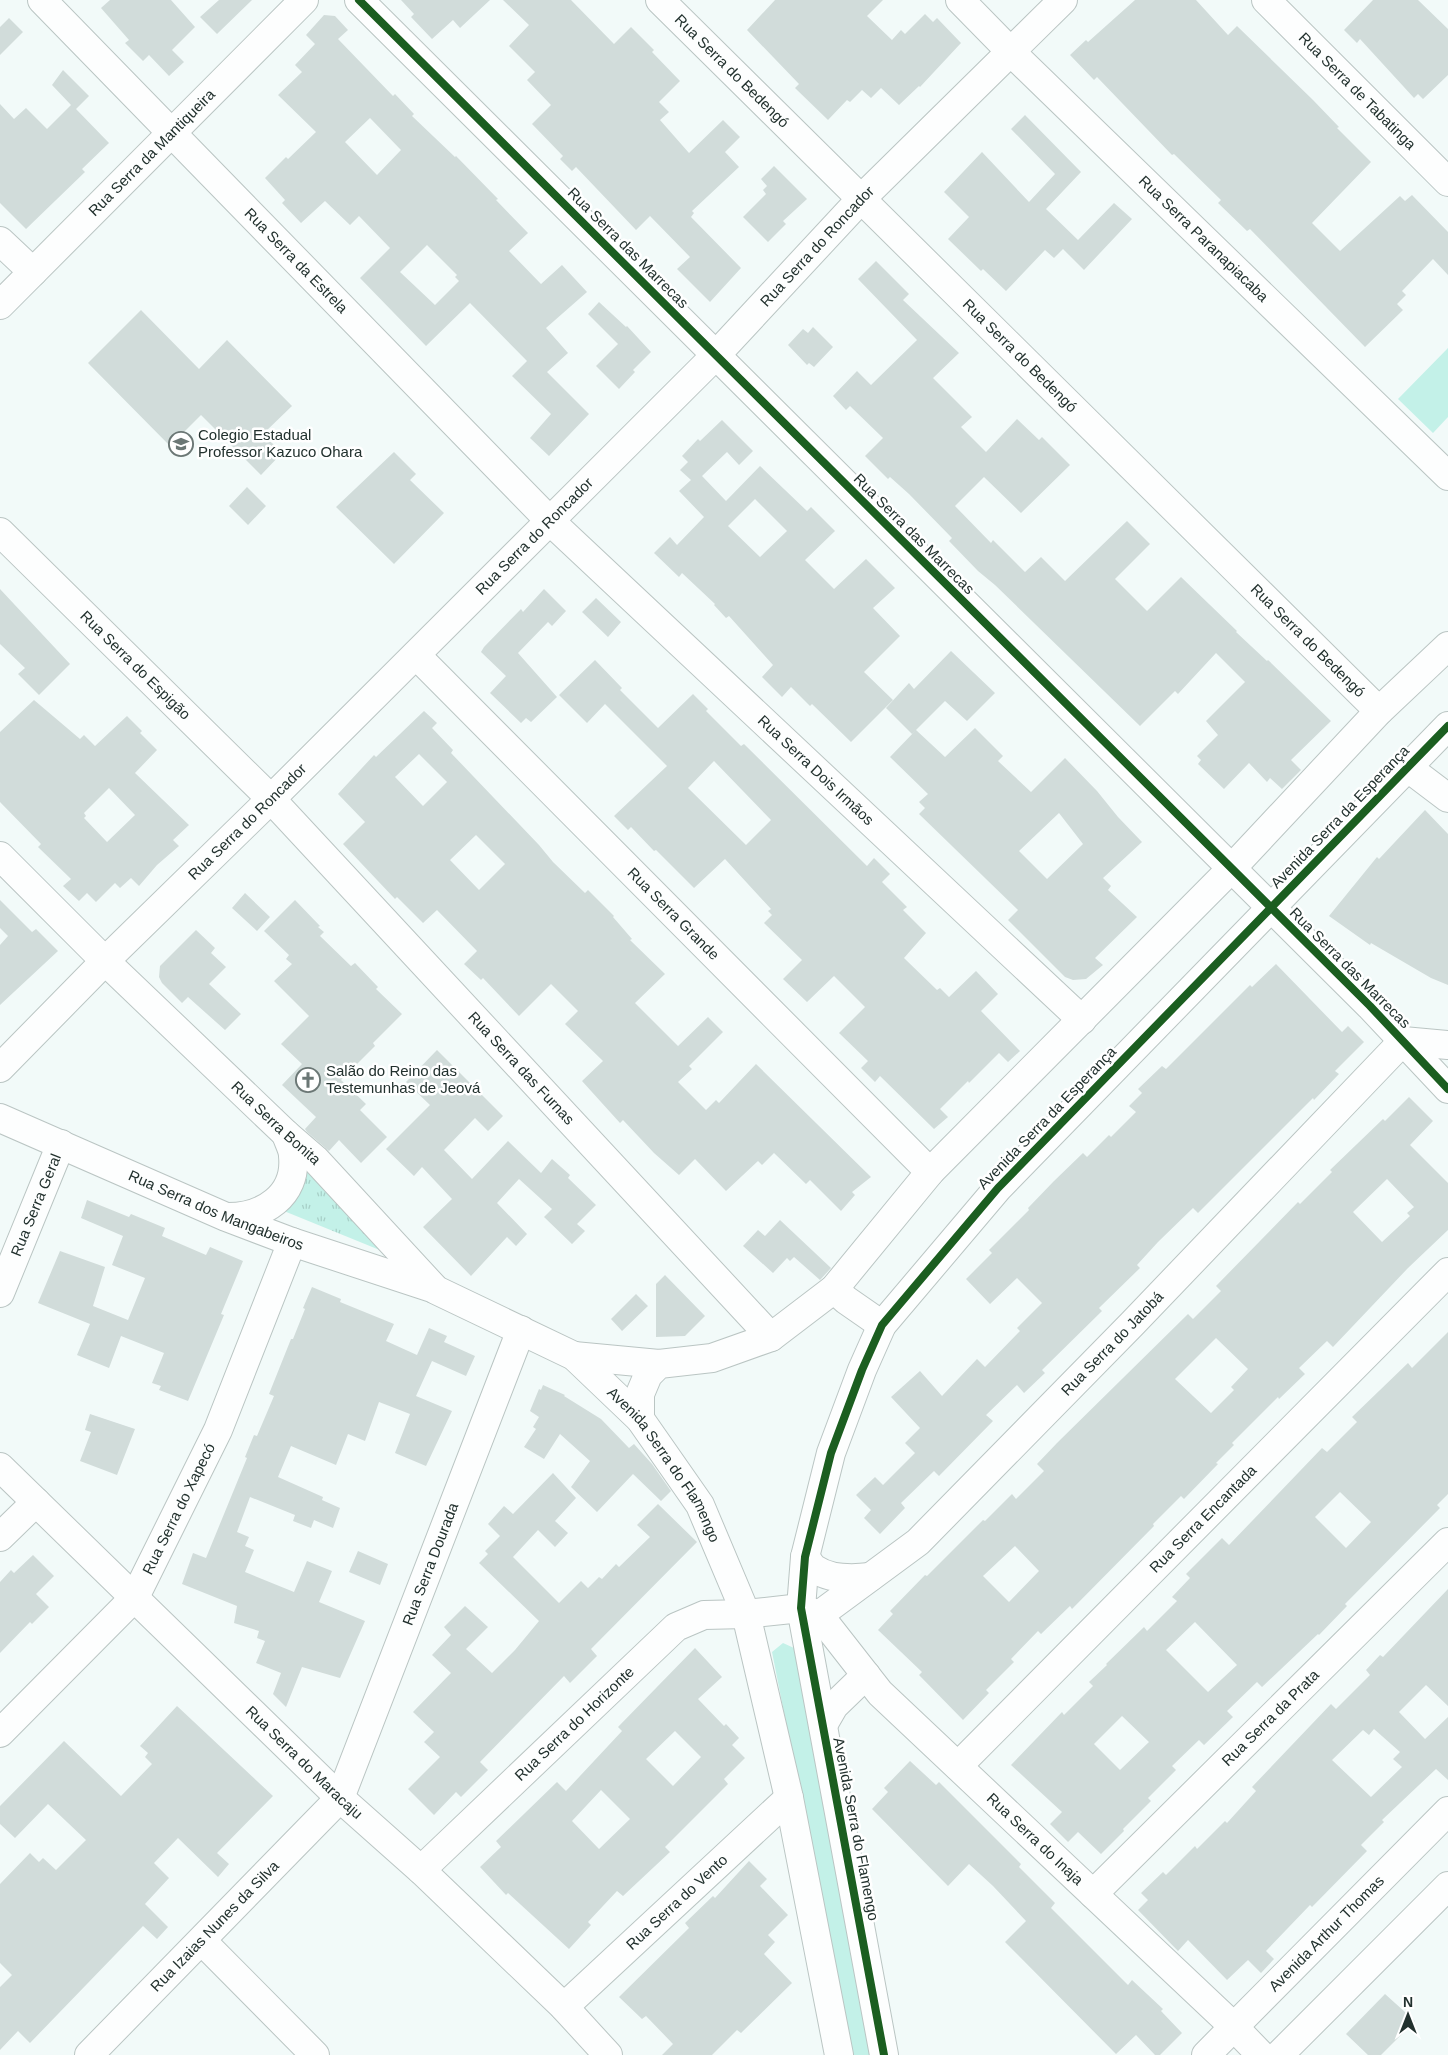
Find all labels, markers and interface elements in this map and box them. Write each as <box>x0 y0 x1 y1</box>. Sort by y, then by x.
street label: Rua Serra do Bedengó <box>672 11 793 131</box>
street label: Rua Serra de Tabatinga <box>1296 29 1420 153</box>
street label: Rua Serra da Mantiqueira <box>85 85 219 219</box>
street label: Rua Serra Paranapiacaba <box>1136 172 1272 305</box>
street label: Rua Serra do Roncador <box>757 182 877 310</box>
street label: Rua Serra das Marrecas <box>565 184 692 311</box>
street label: Rua Serra da Estrela <box>241 204 352 317</box>
street label: Rua Serra do Bedengó <box>960 295 1081 415</box>
place label: Colegio Estadual Professor Kazuco Ohara <box>198 426 363 460</box>
school or university icon: Colegio Estadual Professor Kazuco Ohara <box>168 431 194 457</box>
street label: Rua Serra das Marrecas <box>851 470 978 597</box>
street label: Rua Serra do Roncador <box>472 474 596 598</box>
street label: Rua Serra do Bedengó <box>1248 580 1369 700</box>
street label: Rua Serra do Espigão <box>77 607 194 723</box>
street label: Rua Serra Dois Irmãos <box>755 711 878 828</box>
street label: Avenida Serra da Esperança <box>1267 741 1413 891</box>
street label: Rua Serra do Roncador <box>184 760 309 883</box>
street label: Rua Serra Grande <box>624 864 723 963</box>
street label: Rua Serra das Marrecas <box>1287 904 1414 1031</box>
street label: Rua Serra das Furnas <box>465 1008 578 1128</box>
street label: Avenida Serra da Esperança <box>974 1042 1120 1192</box>
place label: Salão do Reino das Testemunhas de Jeová <box>326 1062 481 1096</box>
church icon: Salão do Reino das Testemunhas de Jeová <box>295 1067 321 1093</box>
street label: Rua Serra Bonita <box>228 1077 325 1168</box>
street label: Rua Serra Geral <box>7 1151 64 1259</box>
street label: Rua Serra dos Mangabeiros <box>126 1166 306 1253</box>
street label: Rua Serra do Jatobá <box>1058 1287 1167 1399</box>
street label: Avenida Serra do Flamengo <box>604 1383 724 1545</box>
street label: Rua Serra do Xapecó <box>139 1440 218 1577</box>
street label: Rua Serra Encantada <box>1146 1461 1260 1576</box>
street label: Rua Serra Dourada <box>399 1500 462 1628</box>
street label: Rua Serra do Horizonte <box>511 1663 637 1784</box>
street label: Rua Serra da Prata <box>1218 1666 1323 1769</box>
street label: Rua Serra do Maracaju <box>243 1702 366 1822</box>
street label: Avenida Serra do Flamengo <box>830 1736 883 1922</box>
street label: Rua Serra do Inaja <box>984 1789 1087 1889</box>
street label: Rua Serra do Vento <box>622 1851 731 1953</box>
street label: Rua Izaias Nunes da Silva <box>147 1857 282 1995</box>
street label: Avenida Arthur Thomas <box>1265 1872 1387 1995</box>
north arrow <box>1383 1990 1433 2040</box>
text: N <box>1403 1994 1413 2010</box>

